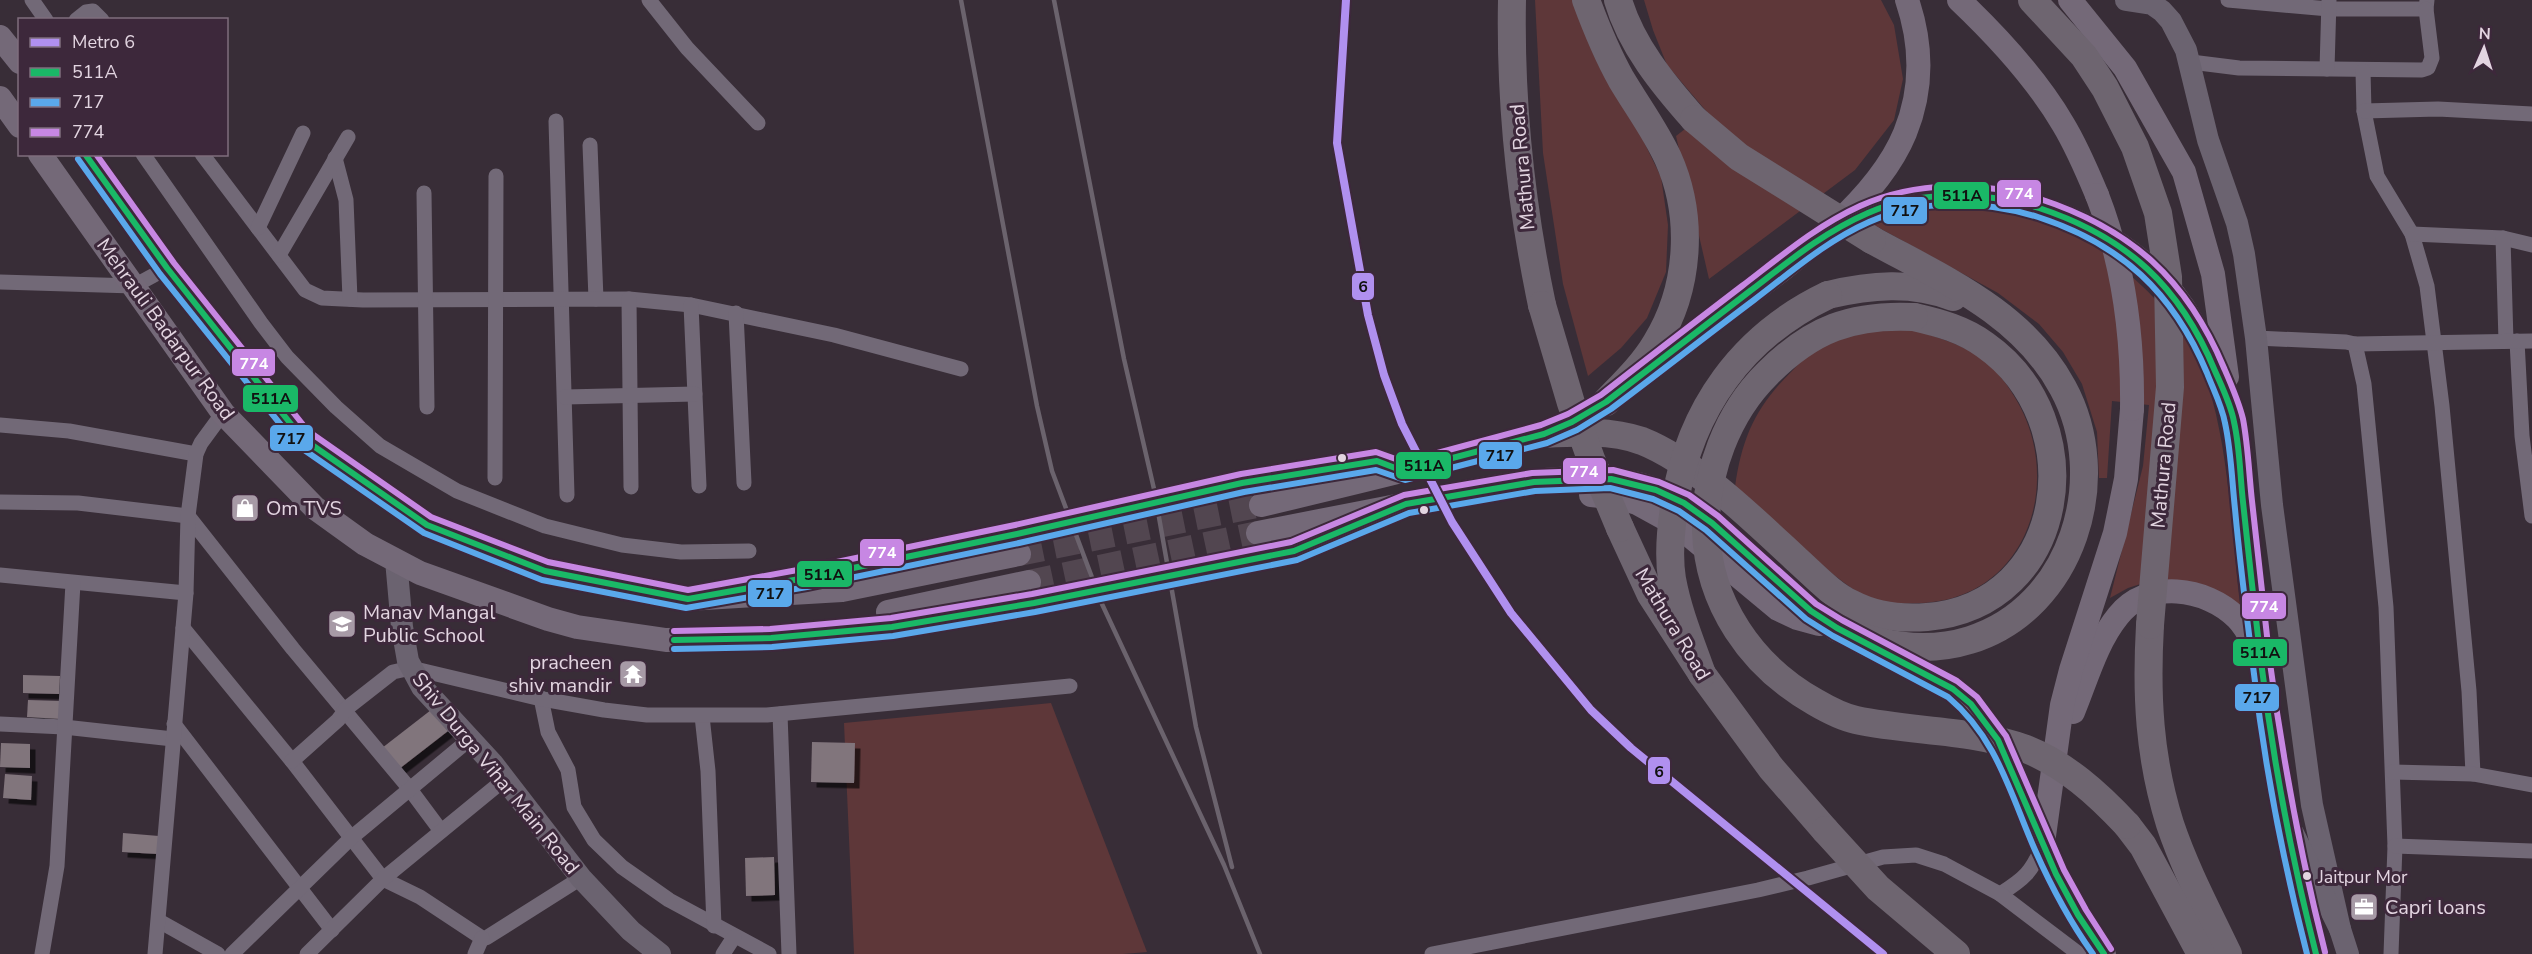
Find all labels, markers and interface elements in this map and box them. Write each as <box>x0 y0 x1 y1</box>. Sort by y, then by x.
legend <box>18 18 228 156</box>
north arrow <box>2454 18 2514 78</box>
text: N <box>2478 23 2491 45</box>
text: Metro 6 <box>72 30 135 54</box>
text: 511A <box>72 60 118 84</box>
text: 717 <box>72 90 104 114</box>
street label: Mathura Road <box>1504 103 1541 231</box>
text: 774 <box>72 120 105 144</box>
line badge: 774 <box>1996 179 2042 208</box>
line badge: 511A <box>1933 181 1990 210</box>
text: 774 <box>2005 183 2034 205</box>
text: 511A <box>1942 185 1982 207</box>
line badge: 717 <box>1882 196 1928 225</box>
text: 717 <box>1891 200 1919 222</box>
street label: Mehrauli Badarpur Road <box>90 233 241 426</box>
line badge: 6 <box>1351 272 1375 301</box>
text: 6 <box>1358 276 1368 298</box>
line badge: 774 <box>231 348 276 377</box>
text: 774 <box>240 353 269 375</box>
line badge: 511A <box>242 384 299 413</box>
text: 511A <box>251 388 291 410</box>
street label: Mathura Road <box>2145 401 2182 529</box>
line badge: 717 <box>269 424 314 452</box>
text: 717 <box>277 428 305 450</box>
line badge: 717 <box>1478 441 1523 470</box>
text: 717 <box>1486 445 1514 467</box>
line badge: 511A <box>1395 451 1452 480</box>
unlabelled marker <box>1336 452 1348 464</box>
text: 511A <box>1404 455 1444 477</box>
line badge: 774 <box>1562 457 1607 485</box>
text: 774 <box>1570 461 1599 483</box>
shop icon: Om TVS <box>229 492 261 524</box>
place label: Om TVS <box>266 495 342 522</box>
unlabelled marker <box>1418 504 1430 516</box>
line badge: 774 <box>859 538 905 567</box>
text: 774 <box>868 542 897 564</box>
line badge: 511A <box>796 560 853 588</box>
street label: Mathura Road <box>1628 563 1717 685</box>
text: 511A <box>804 564 844 586</box>
line badge: 717 <box>747 579 793 608</box>
text: 717 <box>756 583 784 605</box>
line badge: 774 <box>2241 592 2287 620</box>
text: 774 <box>2250 596 2279 618</box>
place label: Manav Mangal Public School <box>363 599 495 649</box>
school or university icon: Manav Mangal Public School <box>326 608 358 640</box>
line badge: 511A <box>2232 638 2288 667</box>
text: 511A <box>2240 642 2280 664</box>
place label: pracheen shiv mandir <box>508 649 612 699</box>
temple icon: pracheen shiv mandir <box>617 658 649 690</box>
street label: Shiv Durga Vihar Main Road <box>406 667 586 880</box>
line badge: 717 <box>2234 683 2280 712</box>
text: 717 <box>2243 687 2271 709</box>
line badge: 6 <box>1647 756 1671 785</box>
text: 6 <box>1654 761 1664 783</box>
place label: Jaitpur Mor <box>2317 865 2408 889</box>
marker: Jaitpur Mor <box>2301 870 2313 882</box>
office icon: Capri loans <box>2348 891 2380 923</box>
place label: Capri loans <box>2385 894 2486 921</box>

